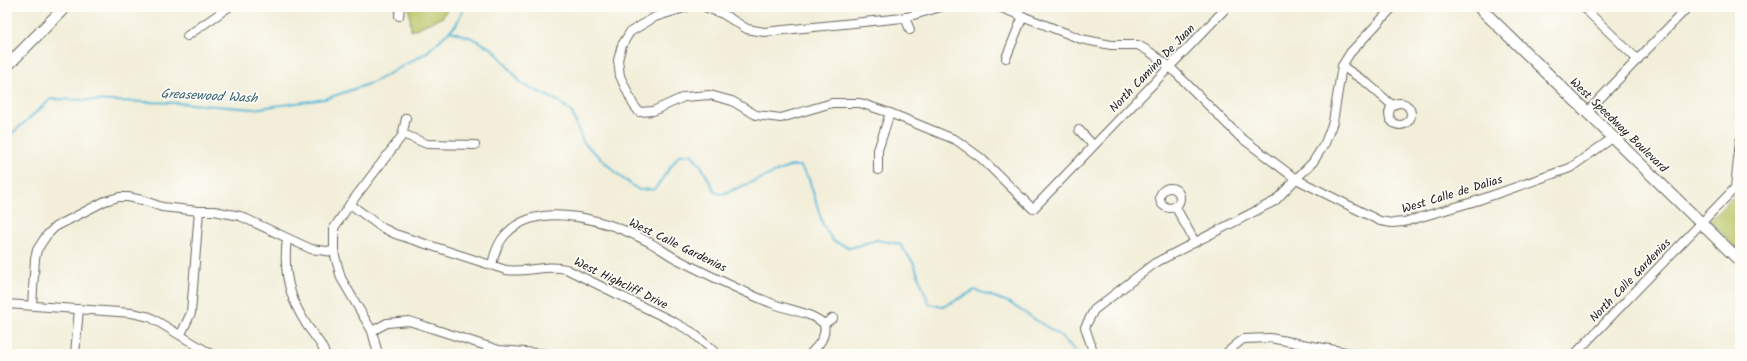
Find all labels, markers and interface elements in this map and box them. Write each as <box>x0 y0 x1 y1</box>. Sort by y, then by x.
street label: North Camino De Juan <box>1105 20 1200 117</box>
street label: West Speedway Boulevard <box>1565 73 1673 178</box>
water label: Greasewood Wash <box>160 83 259 110</box>
street label: West Calle de Dalias <box>1399 170 1505 219</box>
street label: West Calle Gardenias <box>626 214 730 277</box>
street label: North Calle Gardenias <box>1585 234 1676 327</box>
street label: West Highcliff Drive <box>571 252 671 315</box>

